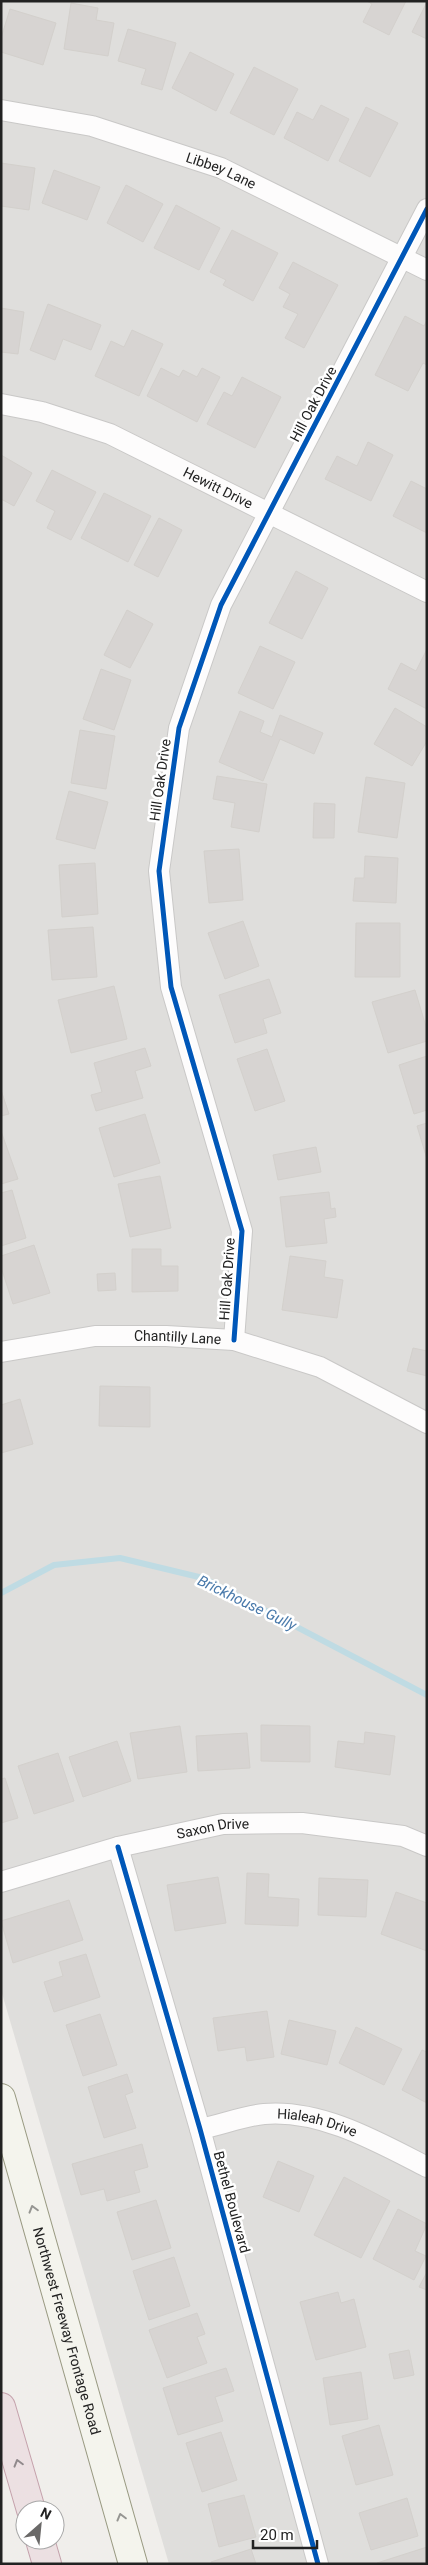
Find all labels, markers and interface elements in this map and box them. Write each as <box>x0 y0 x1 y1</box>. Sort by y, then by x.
street label: Libbey Lane <box>184 149 259 192</box>
street label: Hill Oak Drive <box>286 364 340 444</box>
street label: Hewitt Drive <box>181 464 255 512</box>
street label: Hill Oak Drive <box>146 738 174 822</box>
street label: Hill Oak Drive <box>216 1237 238 1321</box>
street label: Chantilly Lane <box>134 1328 222 1347</box>
water label: Brickhouse Gully <box>195 1571 300 1635</box>
street label: Saxon Drive <box>175 1815 249 1842</box>
street label: Hialeah Drive <box>277 2105 360 2140</box>
street label: Bethel Boulevard <box>211 2149 253 2255</box>
one-way arrow <box>29 2205 39 2213</box>
street label: Northwest Freeway Frontage Road <box>30 2225 104 2436</box>
one-way arrow <box>13 2460 23 2468</box>
north arrow <box>15 2500 65 2550</box>
text: N <box>38 2504 54 2523</box>
one-way arrow <box>116 2512 127 2521</box>
scale bar <box>253 2518 317 2550</box>
text: 20 m <box>260 2526 294 2544</box>

